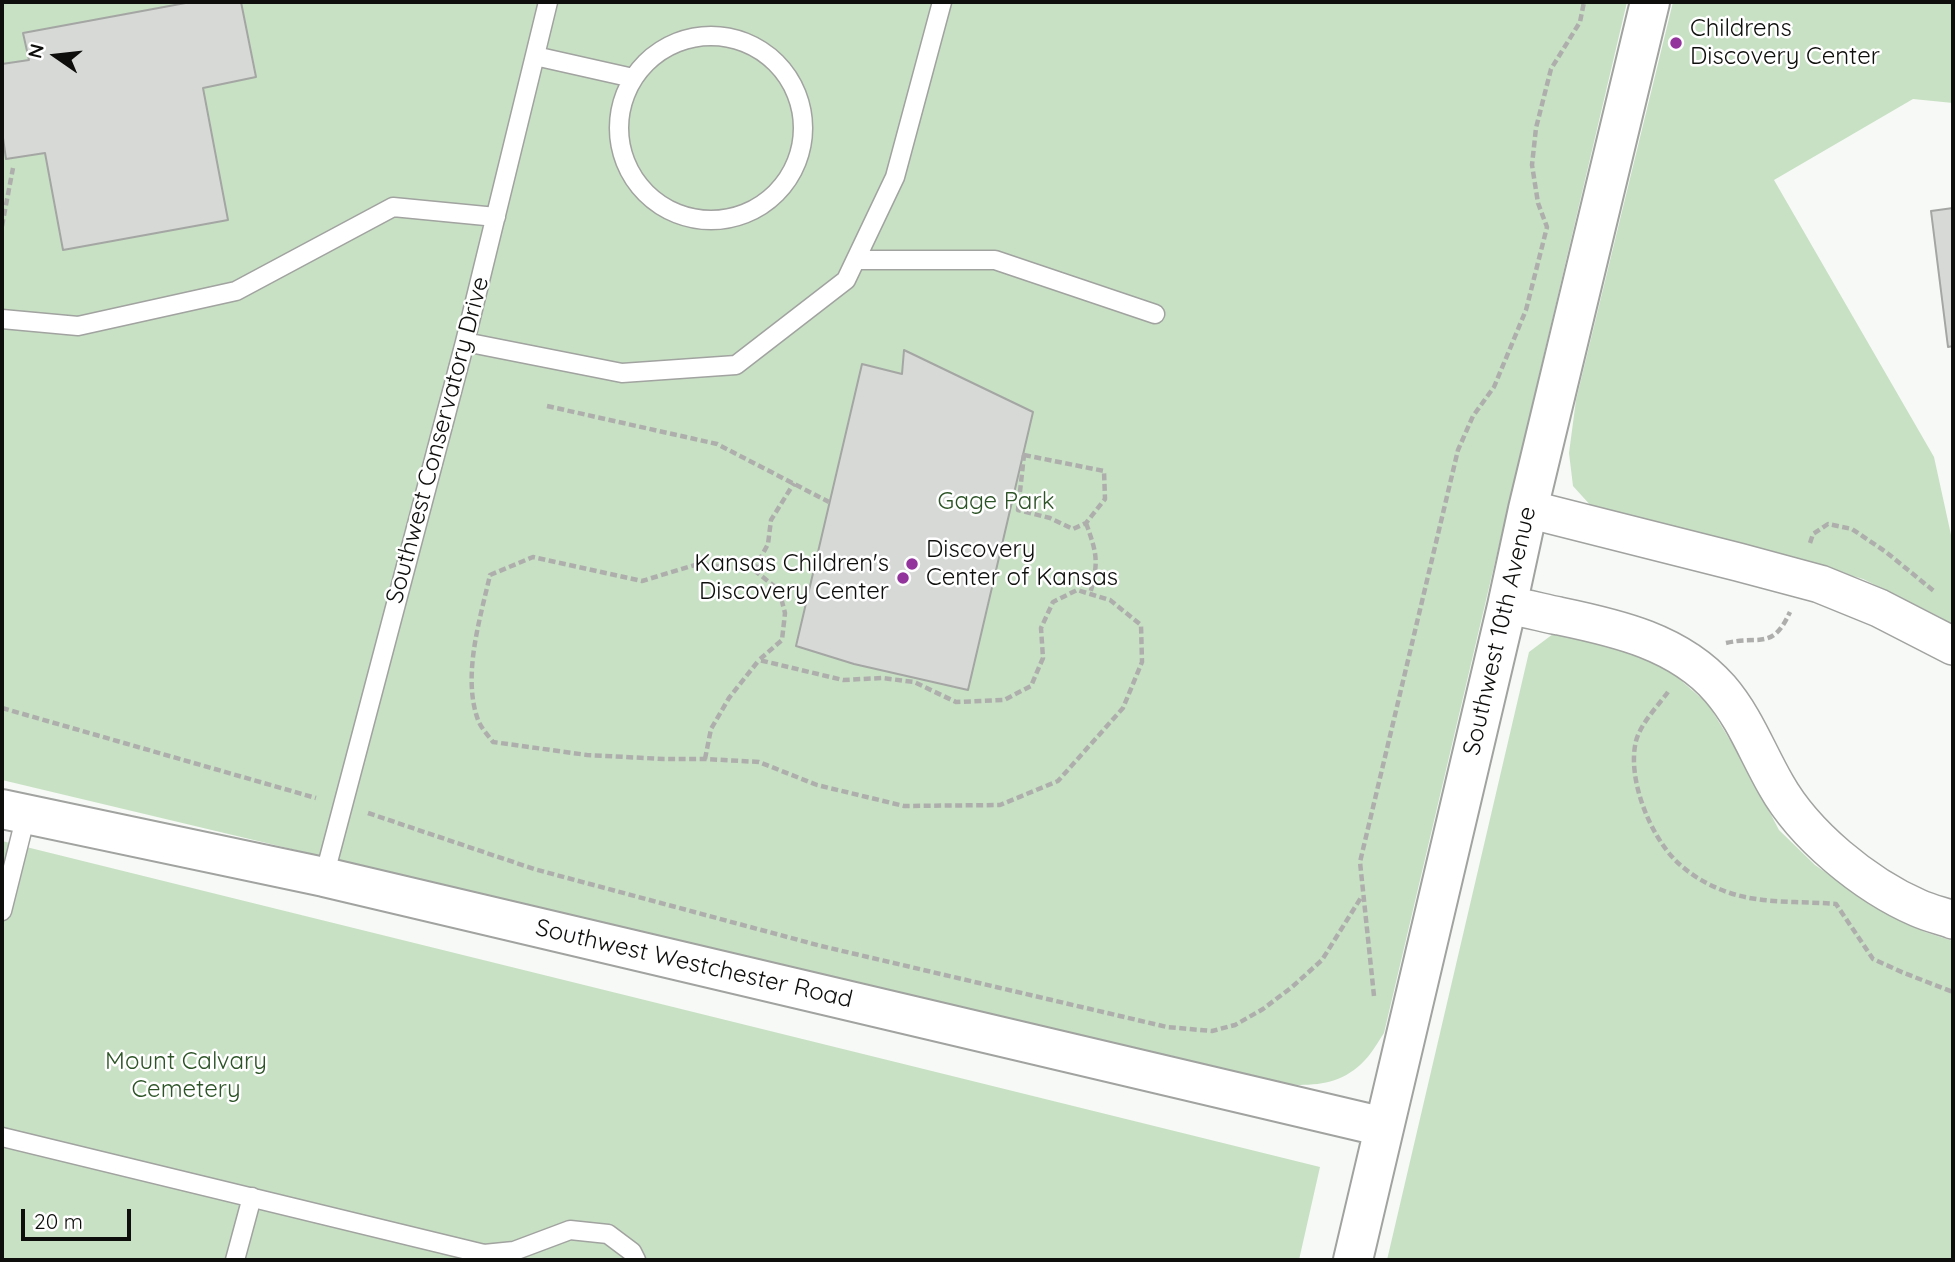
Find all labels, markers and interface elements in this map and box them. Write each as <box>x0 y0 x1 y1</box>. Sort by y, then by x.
place label: Childrens Discovery Center <box>1690 15 1880 71</box>
north arrow <box>21 21 91 91</box>
marker: Childrens Discovery Center <box>1668 35 1684 51</box>
text: N <box>22 41 49 61</box>
street label: Southwest Conservatory Drive <box>380 273 496 607</box>
park label: Gage Park <box>938 488 1054 516</box>
street label: Southwest 10th Avenue <box>1457 504 1543 758</box>
place label: Discovery Center of Kansas <box>926 536 1118 592</box>
place label: Kansas Children's Discovery Center <box>694 550 889 606</box>
marker: Discovery Center of Kansas <box>904 556 920 572</box>
marker: Kansas Children's Discovery Center <box>895 570 911 586</box>
street label: Southwest Westchester Road <box>533 913 855 1015</box>
park label: Mount Calvary Cemetery <box>105 1048 267 1104</box>
scale bar <box>24 1196 135 1240</box>
text: 20 m <box>34 1208 83 1234</box>

